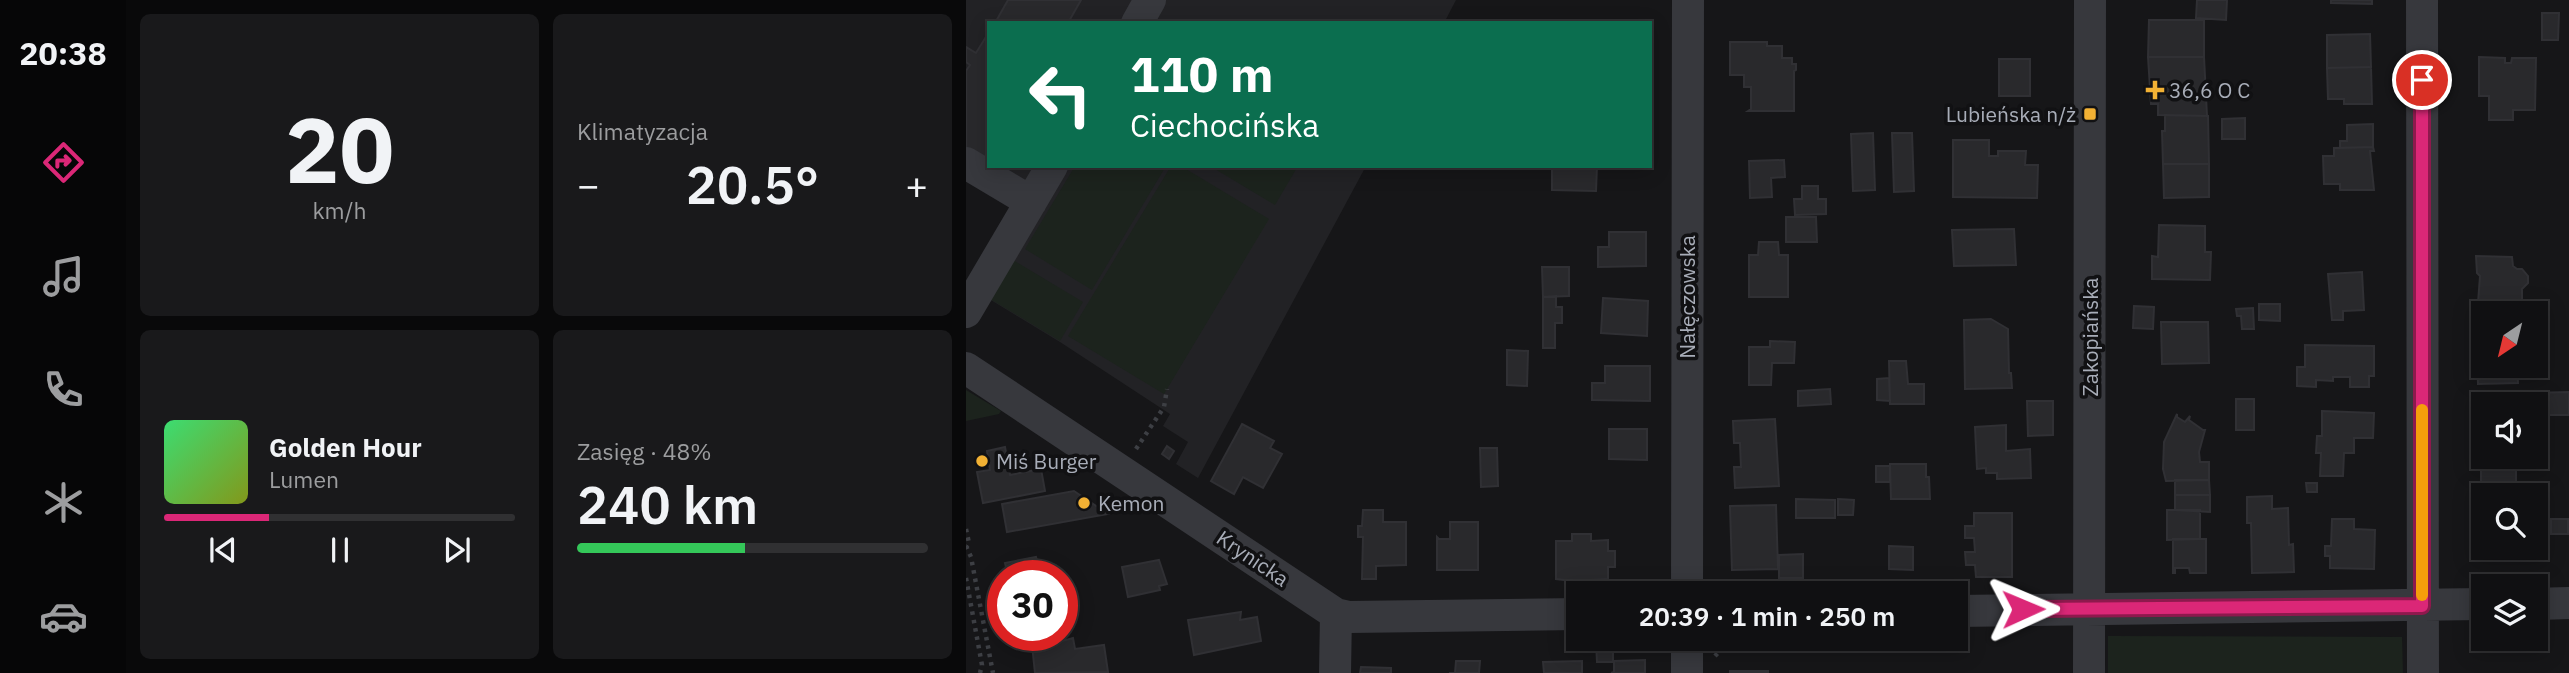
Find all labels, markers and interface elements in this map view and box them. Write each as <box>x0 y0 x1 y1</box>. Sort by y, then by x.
text: 20:38 <box>19 32 107 74</box>
text: 110 m <box>1130 42 1274 105</box>
icon: left <box>1015 49 1106 140</box>
pin <box>2392 50 2452 110</box>
icon: arrive <box>2403 61 2441 99</box>
place label: 36,6 O C <box>2169 76 2250 104</box>
marker: 36,6 O C <box>2147 82 2163 98</box>
text: 20 <box>285 90 394 208</box>
place label: Lubieńska n/ż <box>1946 100 2076 128</box>
text: Ciechocińska <box>1130 104 1319 146</box>
marker: Lubieńska n/ż <box>2082 106 2098 122</box>
text: Klimatyzacja <box>577 116 708 146</box>
icon: directions <box>39 138 88 187</box>
text: 20.5° <box>686 151 819 218</box>
text: − <box>577 160 600 209</box>
text: + <box>905 160 928 209</box>
text: km/h <box>312 195 367 225</box>
street label: Nałęczowska <box>1673 235 1701 359</box>
icon: music <box>39 252 88 301</box>
street label: Zakopiańska <box>2076 278 2104 396</box>
north arrow <box>2471 301 2548 378</box>
map controls <box>2471 301 2548 651</box>
icon: phone <box>39 365 88 414</box>
button: sound <box>2471 392 2548 469</box>
text: Golden Hour <box>269 430 422 464</box>
text: Zasięg · 48% <box>577 436 712 466</box>
place label: Miś Burger <box>996 447 1097 475</box>
marker: Miś Burger <box>974 453 990 469</box>
text: Lumen <box>269 464 339 494</box>
text: 240 km <box>577 471 758 538</box>
icon: climate <box>39 478 88 527</box>
button: search <box>2471 483 2548 560</box>
place label: Kemon <box>1098 489 1164 517</box>
marker: Kemon <box>1076 495 1092 511</box>
street label: Krynicka <box>1211 524 1295 592</box>
icon: previous <box>204 531 242 569</box>
icon: pause <box>321 531 359 569</box>
icon: next <box>438 531 476 569</box>
speed limit sign: 30 <box>987 560 1078 651</box>
position arrow <box>1986 572 2060 646</box>
button: layers <box>2471 574 2548 651</box>
icon: car <box>39 592 88 641</box>
text: 20:39 · 1 min · 250 m <box>1639 599 1895 633</box>

